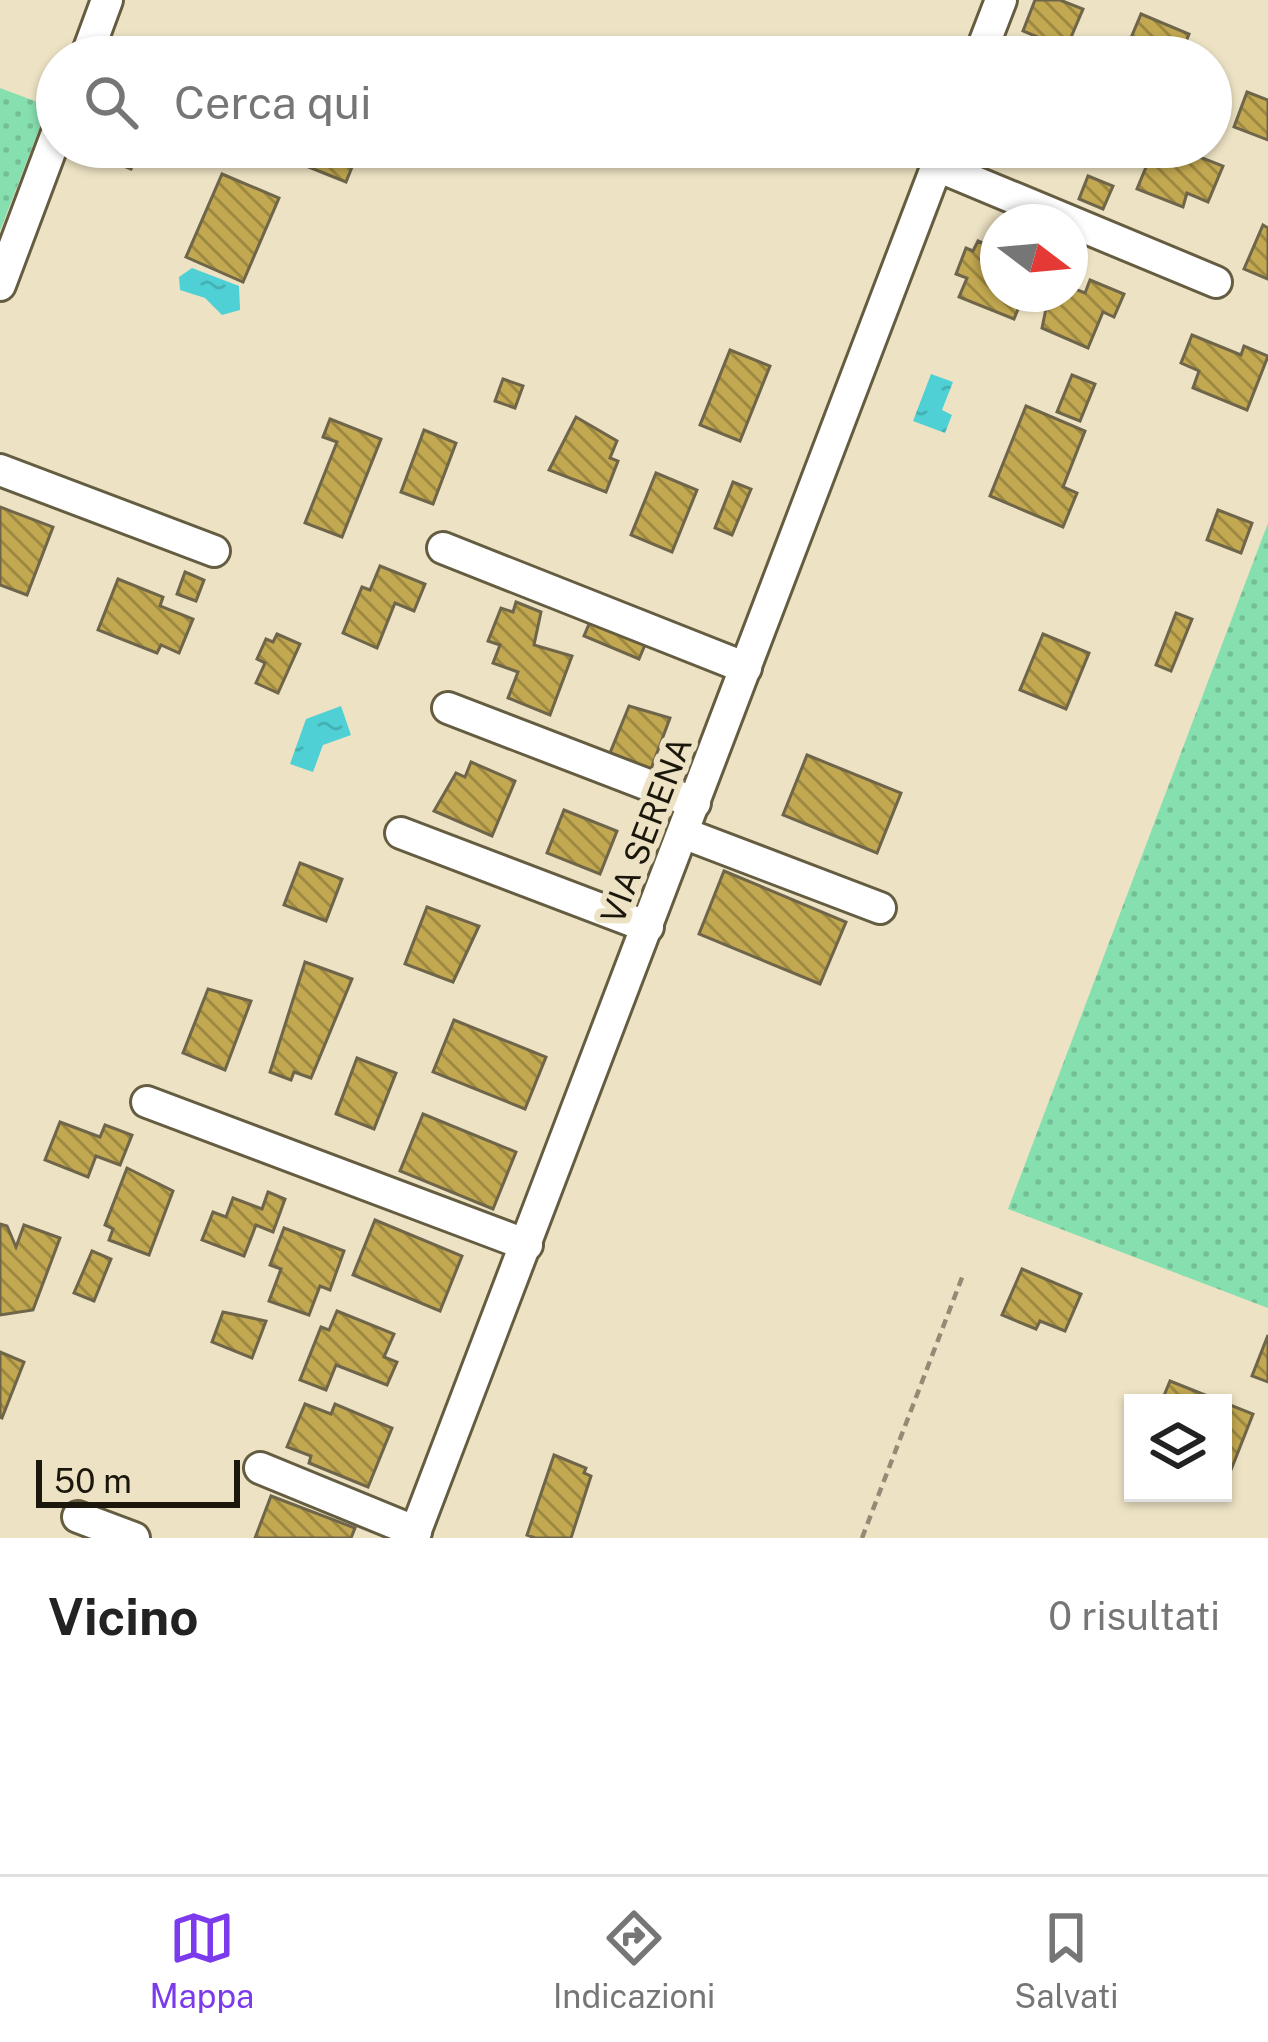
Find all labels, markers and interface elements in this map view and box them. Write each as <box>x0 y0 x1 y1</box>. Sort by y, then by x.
search box <box>36 36 1232 168</box>
icon: search <box>78 69 144 135</box>
text: Cerca qui <box>174 76 371 129</box>
north arrow <box>980 204 1088 312</box>
street label: VIA SERENA <box>593 731 699 929</box>
map controls <box>1124 1394 1232 1502</box>
button: layers <box>1124 1394 1232 1502</box>
scale bar <box>36 1454 240 1507</box>
text: 50 m <box>54 1462 132 1500</box>
text: Vicino <box>48 1587 199 1646</box>
text: 0 risultati <box>1048 1593 1220 1639</box>
tab: Mappa <box>149 1905 254 2015</box>
tab: Indicazioni <box>553 1905 715 2015</box>
tab: Salvati <box>1014 1905 1119 2015</box>

